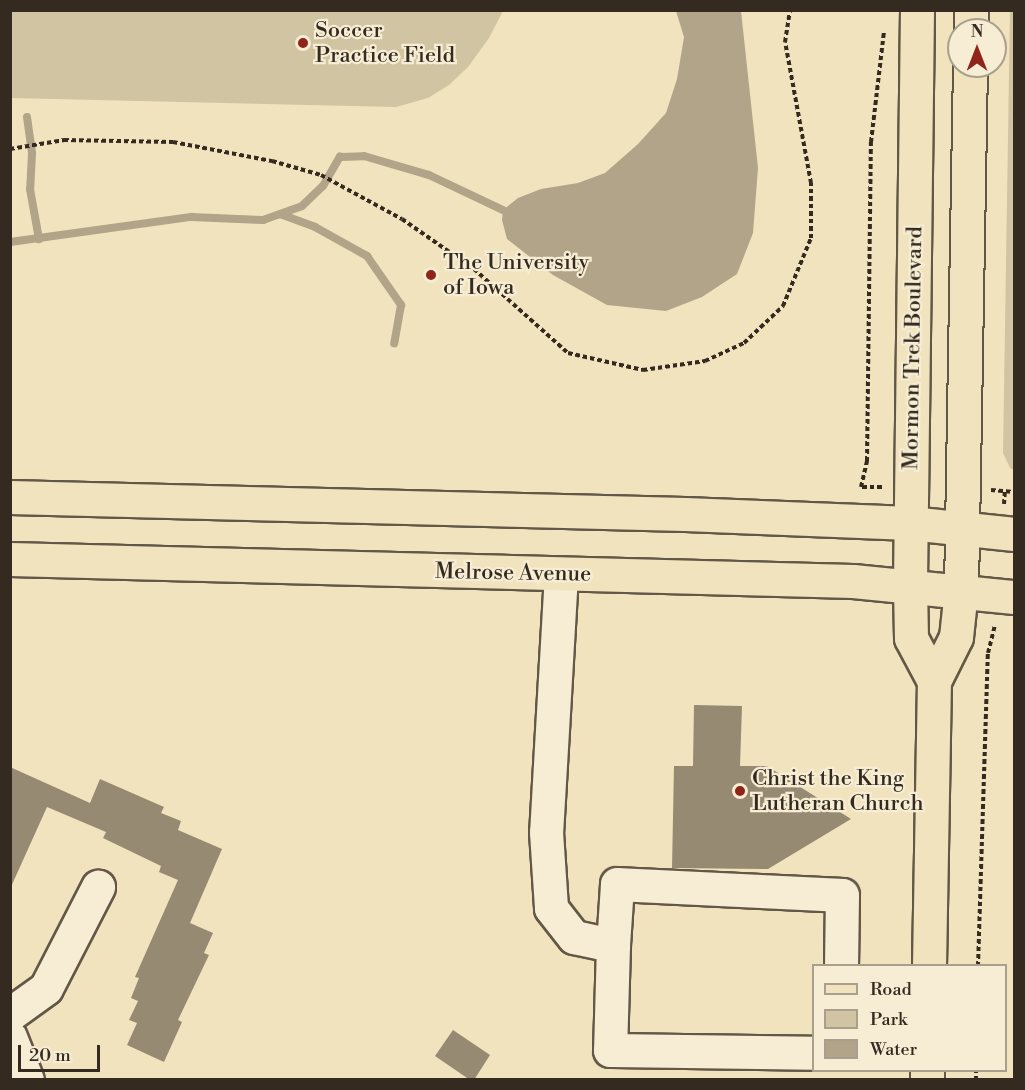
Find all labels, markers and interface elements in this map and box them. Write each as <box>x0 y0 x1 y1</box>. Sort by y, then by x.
place label: Soccer Practice Field <box>315 17 455 68</box>
north arrow <box>947 18 1007 78</box>
text: N <box>971 22 983 42</box>
marker: Soccer Practice Field <box>296 36 310 50</box>
street label: Mormon Trek Boulevard <box>898 226 928 470</box>
place label: The University of Iowa <box>443 249 589 300</box>
marker: The University of Iowa <box>424 268 438 282</box>
street label: Melrose Avenue <box>435 558 591 588</box>
place label: Christ the King Lutheran Church <box>752 765 924 816</box>
marker: Christ the King Lutheran Church <box>733 784 747 798</box>
legend <box>812 964 1007 1072</box>
text: Road <box>870 978 912 1001</box>
text: Park <box>870 1008 907 1031</box>
scale bar <box>21 1033 104 1071</box>
text: Water <box>870 1038 917 1061</box>
text: 20 m <box>29 1044 71 1067</box>

